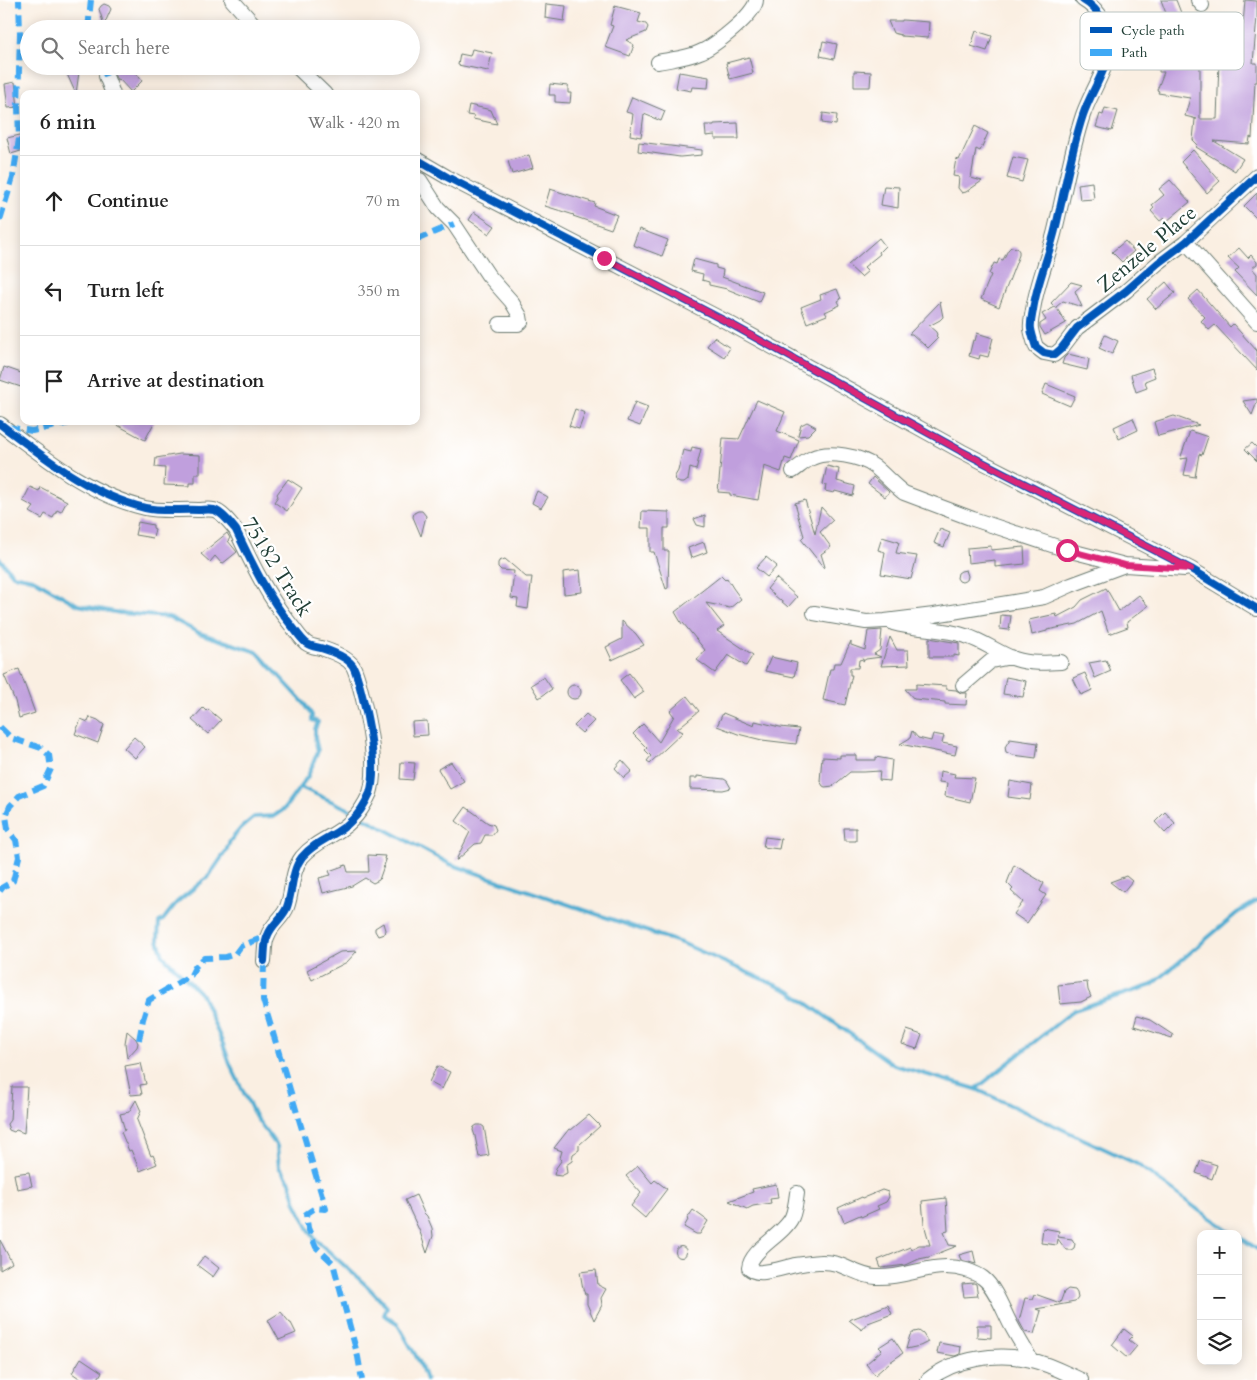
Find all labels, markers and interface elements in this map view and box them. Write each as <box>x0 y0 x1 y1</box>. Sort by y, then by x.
legend <box>1080 12 1244 70</box>
search box <box>20 20 420 75</box>
text: Cycle path <box>1121 21 1185 40</box>
icon: search <box>38 34 66 62</box>
text: Search here <box>78 35 170 61</box>
text: Path <box>1121 43 1148 62</box>
text: 6 min <box>40 108 96 137</box>
text: Walk · 420 m <box>308 112 400 134</box>
icon: ahead <box>40 187 68 215</box>
text: Continue <box>87 188 169 214</box>
text: 70 m <box>366 190 400 212</box>
street label: Zenzele Place <box>1091 199 1203 299</box>
route end <box>593 247 616 270</box>
icon: left <box>40 277 68 305</box>
text: Turn left <box>87 278 164 304</box>
text: 350 m <box>358 280 400 302</box>
icon: arrive <box>40 367 68 395</box>
text: Arrive at destination <box>87 368 264 394</box>
street label: 75182 Track <box>235 512 319 623</box>
route start <box>1056 539 1079 562</box>
map controls <box>1197 1230 1242 1365</box>
button: + <box>1197 1230 1242 1275</box>
button: − <box>1197 1275 1242 1320</box>
button: layers <box>1197 1320 1242 1365</box>

